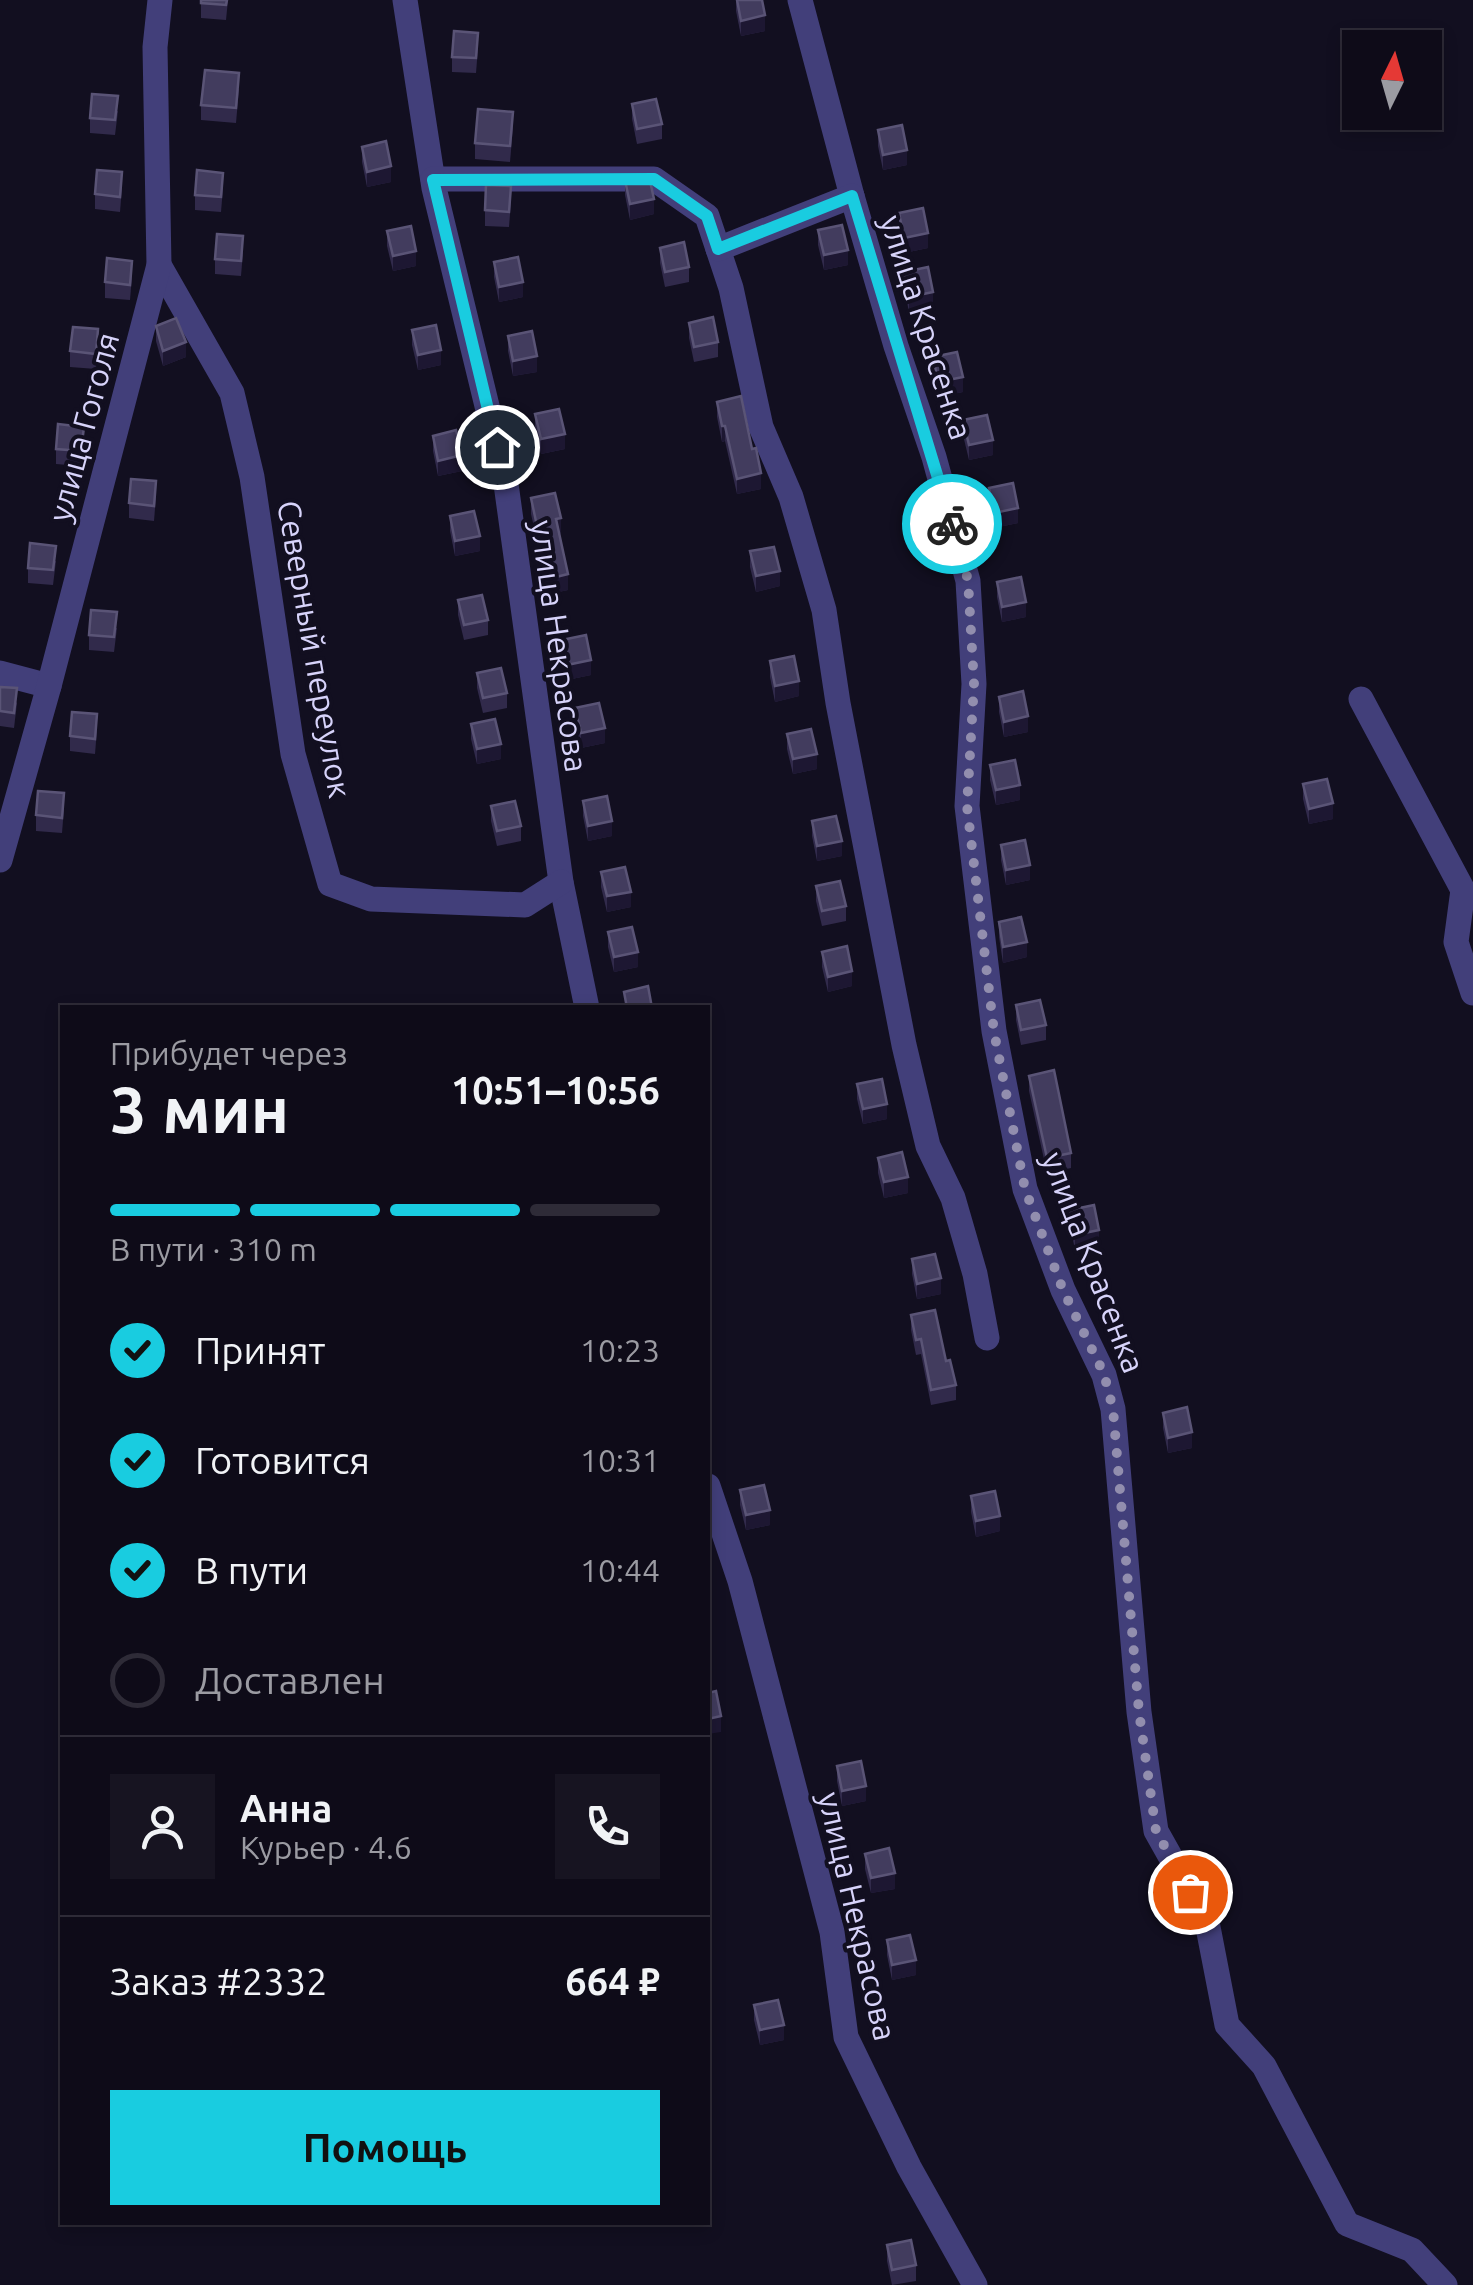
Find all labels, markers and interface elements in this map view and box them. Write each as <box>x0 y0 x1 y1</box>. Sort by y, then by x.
north arrow <box>1342 30 1442 130</box>
map controls <box>1342 30 1442 130</box>
street label: улица Красенка <box>874 210 980 444</box>
street label: улица Гоголя <box>41 329 125 525</box>
pin <box>455 405 540 490</box>
icon: home <box>470 420 525 475</box>
courier <box>902 474 1002 574</box>
street label: Северный переулок <box>271 497 359 801</box>
icon: bike <box>925 497 980 552</box>
street label: улица Некрасова <box>524 518 596 774</box>
text: Прибудет через <box>110 1035 348 1071</box>
text: 10:51–10:56 <box>451 1069 660 1111</box>
text: 3 мин <box>110 1072 289 1145</box>
street label: улица Красенка <box>1035 1146 1153 1378</box>
text: В пути · 310 m <box>110 1231 317 1267</box>
icon: check <box>110 1323 165 1378</box>
text: Принят <box>195 1329 325 1371</box>
text: 10:23 <box>580 1332 660 1368</box>
icon: check <box>110 1433 165 1488</box>
text: Готовится <box>195 1439 370 1481</box>
text: 10:31 <box>580 1442 660 1478</box>
icon: check <box>110 1543 165 1598</box>
text: В пути <box>195 1549 308 1591</box>
text: 10:44 <box>580 1552 660 1588</box>
text: Доставлен <box>195 1659 385 1701</box>
button: person <box>110 1774 215 1879</box>
button: phone <box>555 1774 660 1879</box>
text: Анна <box>240 1787 332 1829</box>
street label: улица Некрасова <box>812 1788 904 2044</box>
text: Курьер · 4.6 <box>240 1829 412 1865</box>
pin <box>1148 1850 1233 1935</box>
icon: bag <box>1163 1865 1218 1920</box>
text: Заказ #2332 <box>110 1960 328 2002</box>
text: 664 ₽ <box>565 1960 660 2002</box>
button: Помощь <box>110 2090 660 2205</box>

